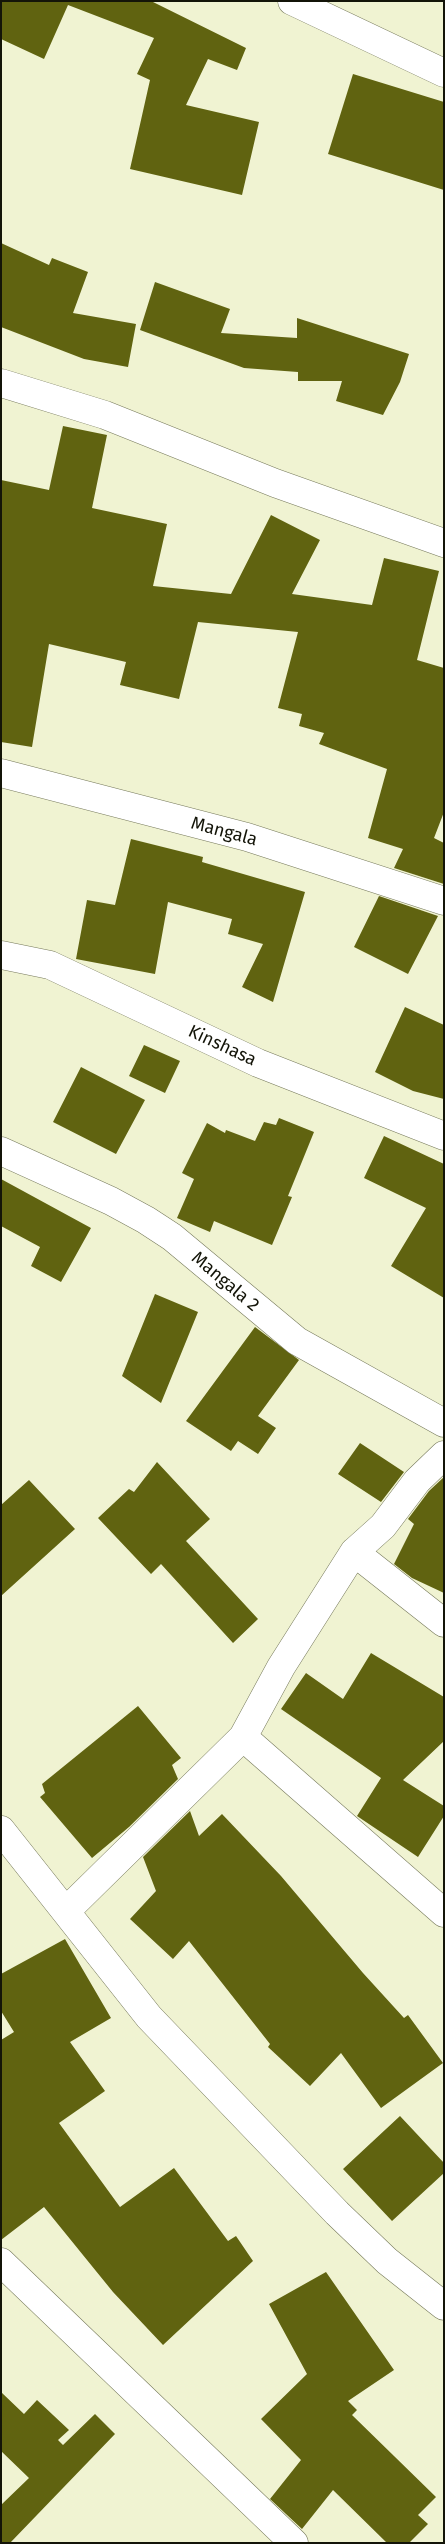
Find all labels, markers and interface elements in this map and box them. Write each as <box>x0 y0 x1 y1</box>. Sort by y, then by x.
street label: Mangala <box>188 813 260 851</box>
street label: Kinshasa <box>184 1021 260 1071</box>
street label: Mangala 2 <box>187 1247 263 1317</box>

